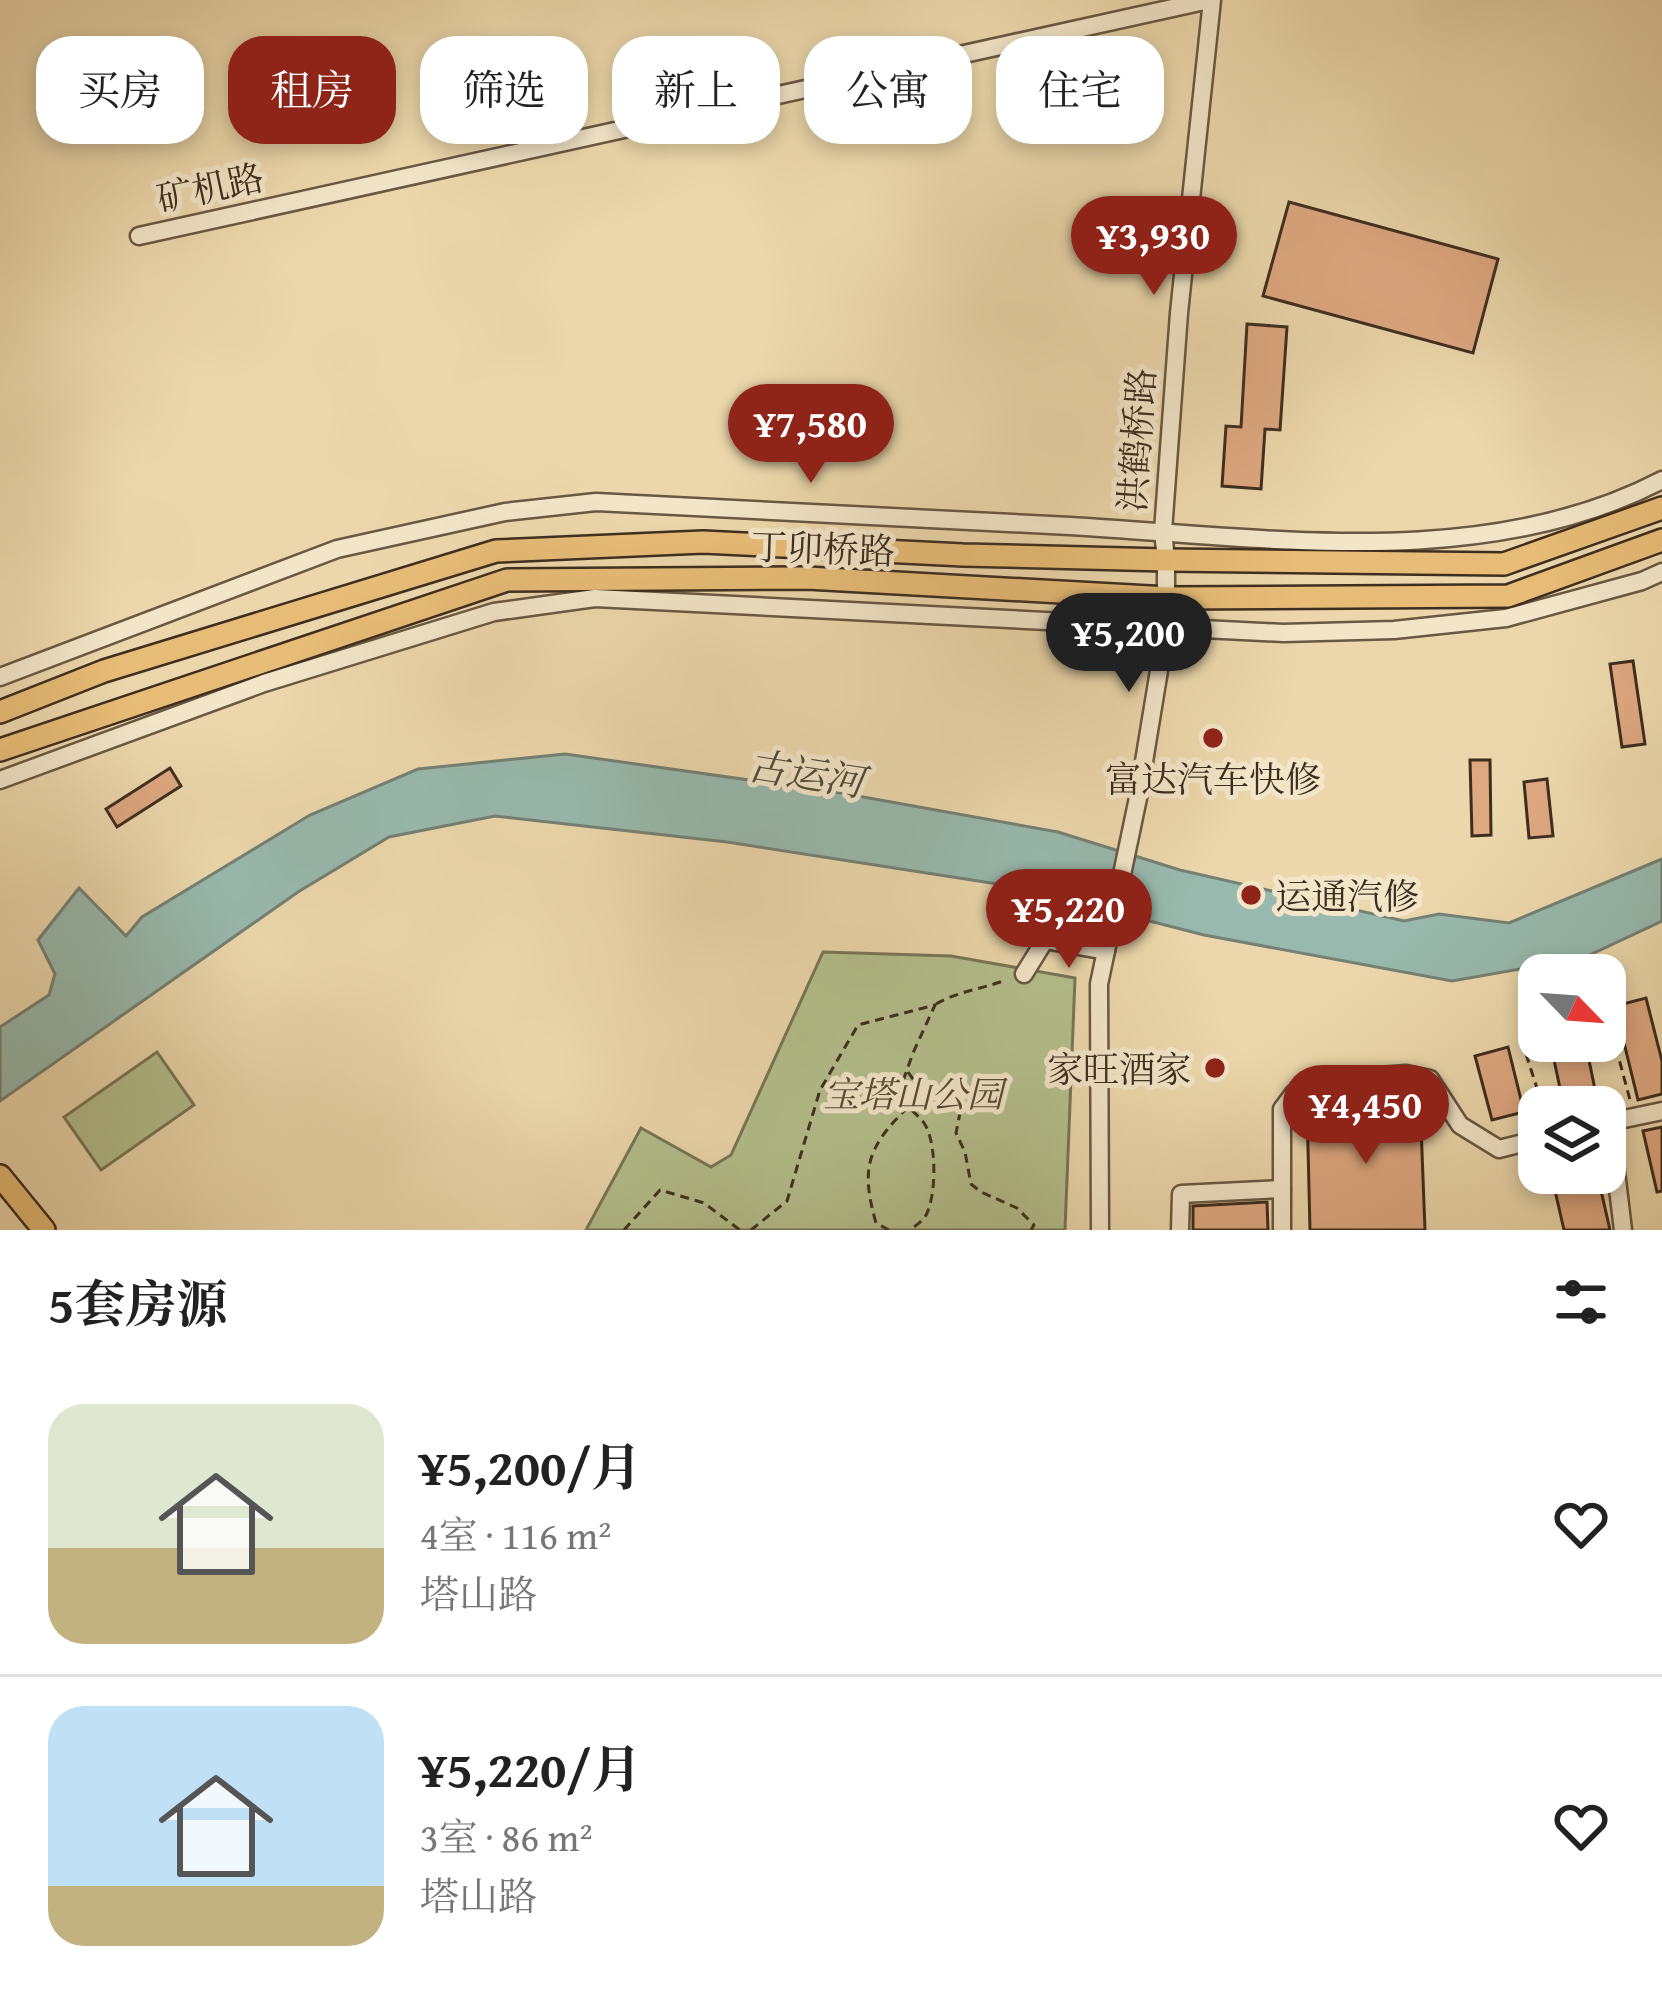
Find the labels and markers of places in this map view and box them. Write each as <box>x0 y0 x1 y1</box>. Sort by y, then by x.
pin: ¥3,930 <box>1056 196 1252 298</box>
pin: ¥7,580 <box>713 384 909 486</box>
pin: ¥5,200 <box>1031 593 1227 695</box>
marker: 富达汽车快修 <box>1200 725 1226 751</box>
place label: 富达汽车快修 <box>1105 752 1321 805</box>
pin: ¥5,220 <box>971 869 1167 971</box>
place label: 运通汽修 <box>1275 869 1419 922</box>
marker: 运通汽修 <box>1238 882 1264 908</box>
place label: 家旺酒家 <box>1047 1042 1191 1095</box>
marker: 家旺酒家 <box>1202 1055 1228 1081</box>
pin: ¥4,450 <box>1268 1065 1464 1167</box>

